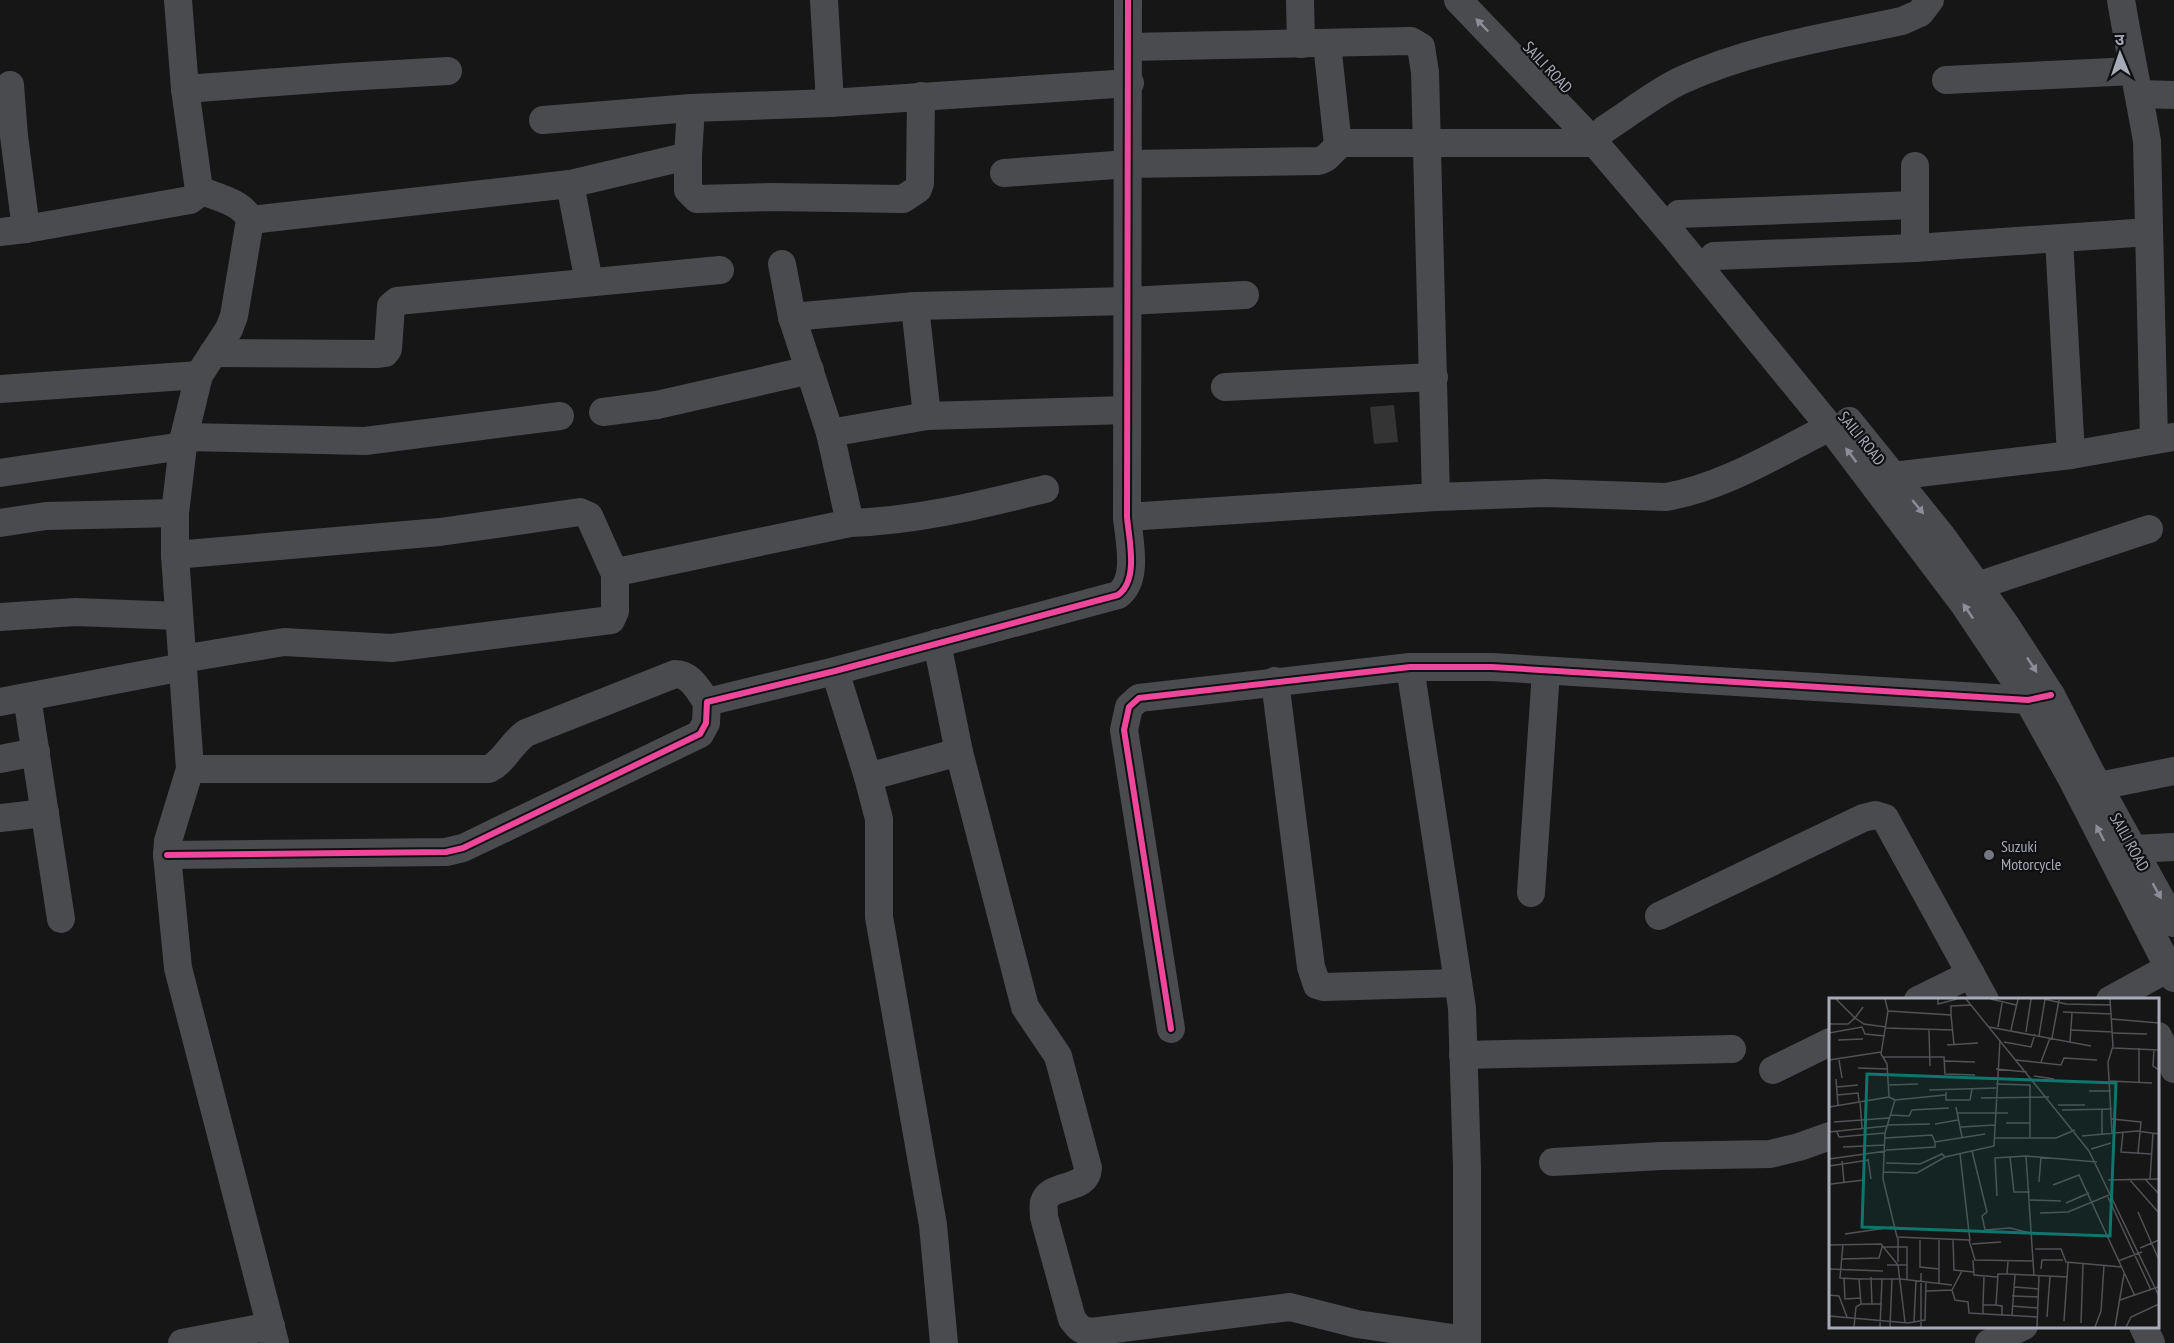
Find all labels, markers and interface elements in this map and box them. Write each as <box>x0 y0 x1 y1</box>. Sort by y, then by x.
one-way arrow <box>1475 18 1489 32</box>
north arrow <box>2090 24 2150 84</box>
text: उ <box>2114 29 2125 49</box>
street label: SAILI ROAD <box>1519 37 1577 97</box>
street label: SAILI ROAD <box>1834 407 1890 469</box>
one-way arrow <box>1845 448 1857 464</box>
one-way arrow <box>1912 499 1925 515</box>
one-way arrow <box>1963 603 1974 619</box>
one-way arrow <box>2026 657 2037 673</box>
street label: SAILI ROAD <box>2106 809 2154 875</box>
one-way arrow <box>2095 824 2104 841</box>
place label: Suzuki Motorcycle <box>2001 836 2061 874</box>
marker: Suzuki Motorcycle <box>1982 848 1996 862</box>
one-way arrow <box>2152 882 2162 899</box>
inset map <box>1829 998 2159 1328</box>

